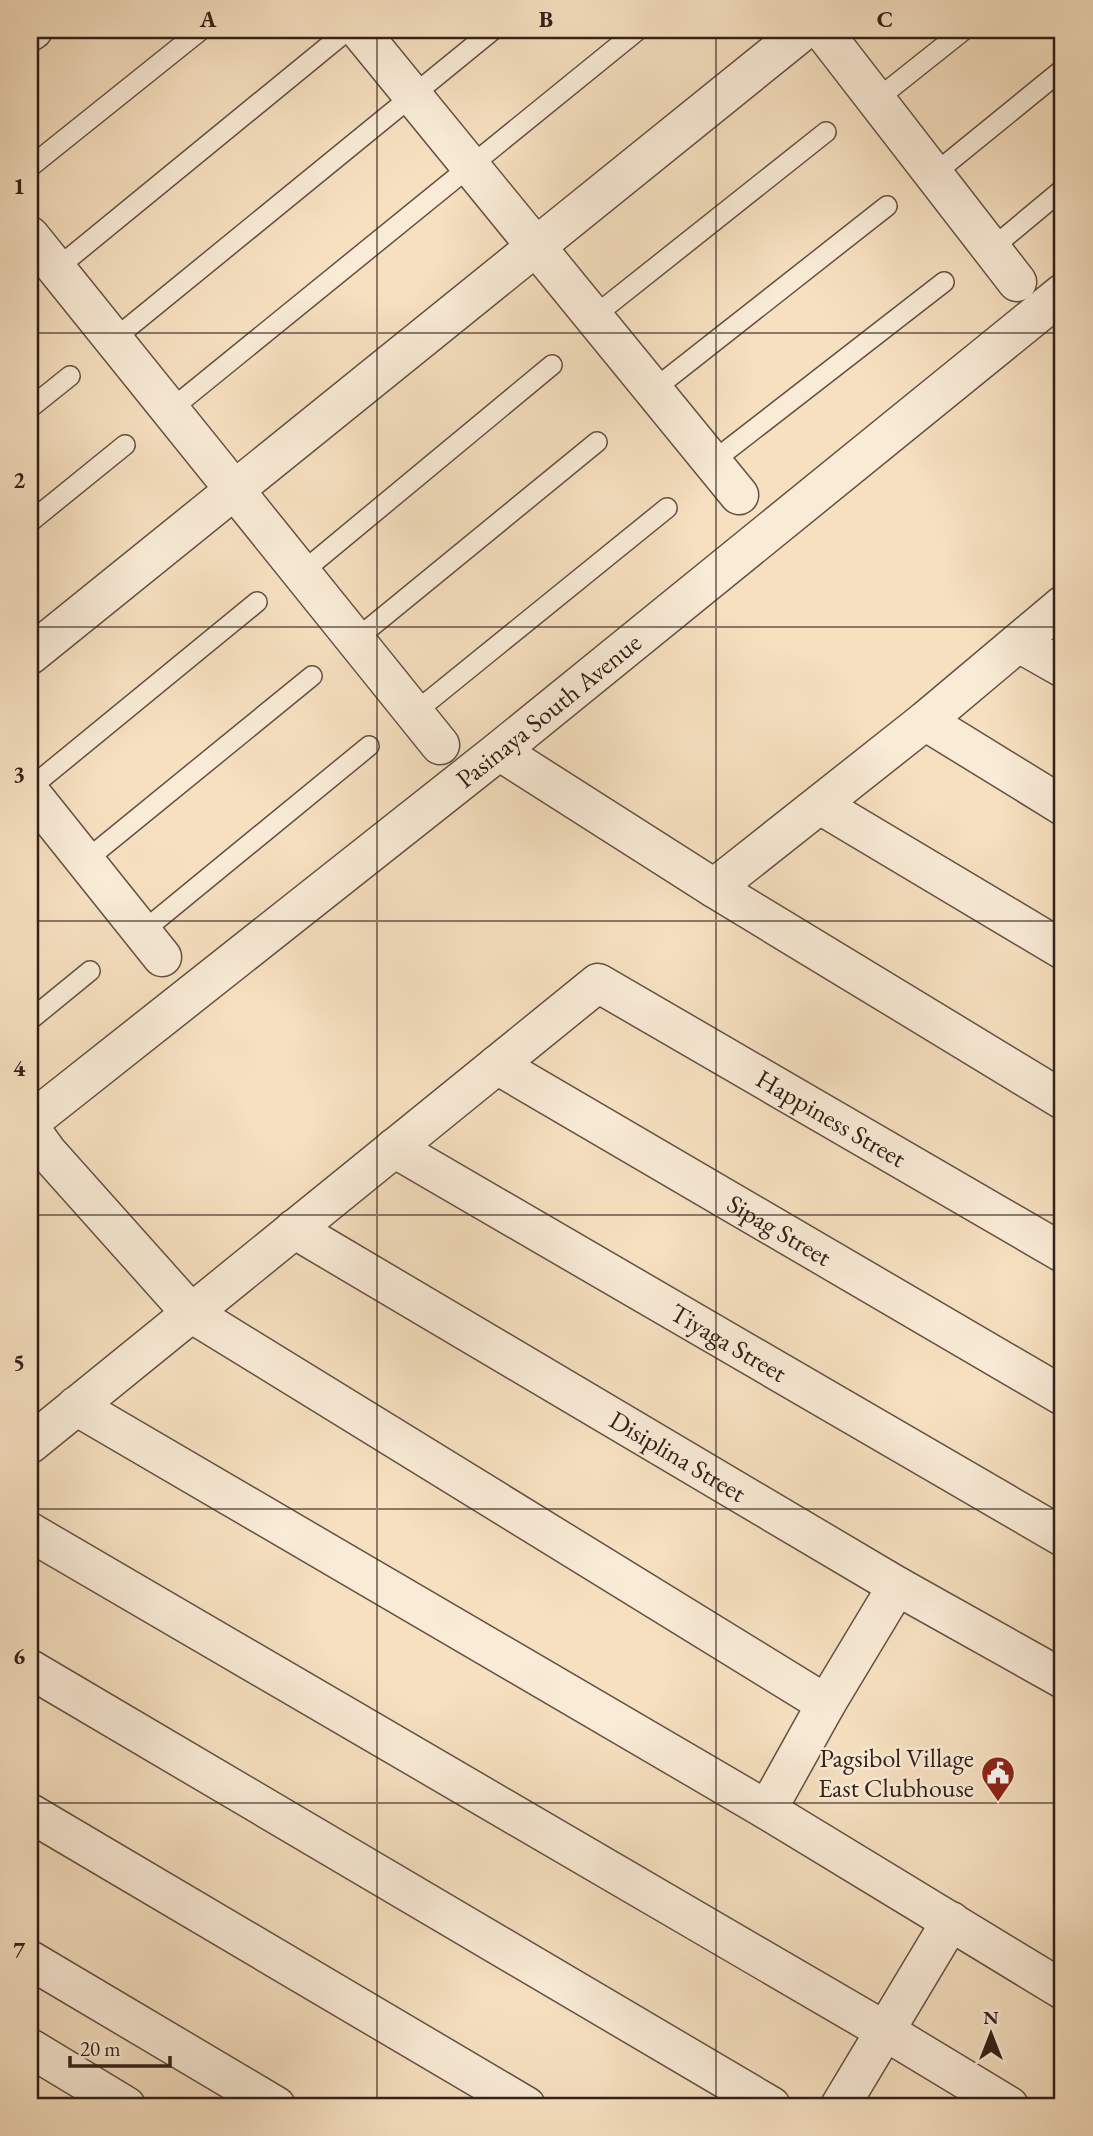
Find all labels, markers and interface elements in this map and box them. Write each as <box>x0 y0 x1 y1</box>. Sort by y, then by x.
text: A <box>199 4 217 34</box>
text: B <box>539 4 553 34</box>
text: C <box>877 4 893 34</box>
text: 1 <box>13 171 25 201</box>
text: 2 <box>13 465 25 495</box>
street label: Pasinaya South Avenue <box>449 625 648 796</box>
text: 3 <box>13 759 25 789</box>
text: 4 <box>13 1053 26 1083</box>
street label: Happiness Street <box>750 1061 912 1175</box>
street label: Sipag Street <box>721 1186 838 1274</box>
street label: Tiyaga Street <box>664 1295 793 1390</box>
text: 5 <box>13 1347 25 1377</box>
street label: Disiplina Street <box>603 1403 752 1510</box>
text: 6 <box>13 1641 25 1671</box>
place label: Pagsibol Village East Clubhouse <box>818 1741 974 1805</box>
public building icon: Pagsibol Village East Clubhouse <box>979 1754 1017 1803</box>
text: 7 <box>13 1935 26 1965</box>
north arrow <box>956 2000 1026 2070</box>
text: N <box>983 2005 999 2030</box>
scale bar <box>70 2024 170 2068</box>
text: 20 m <box>80 2035 121 2062</box>

